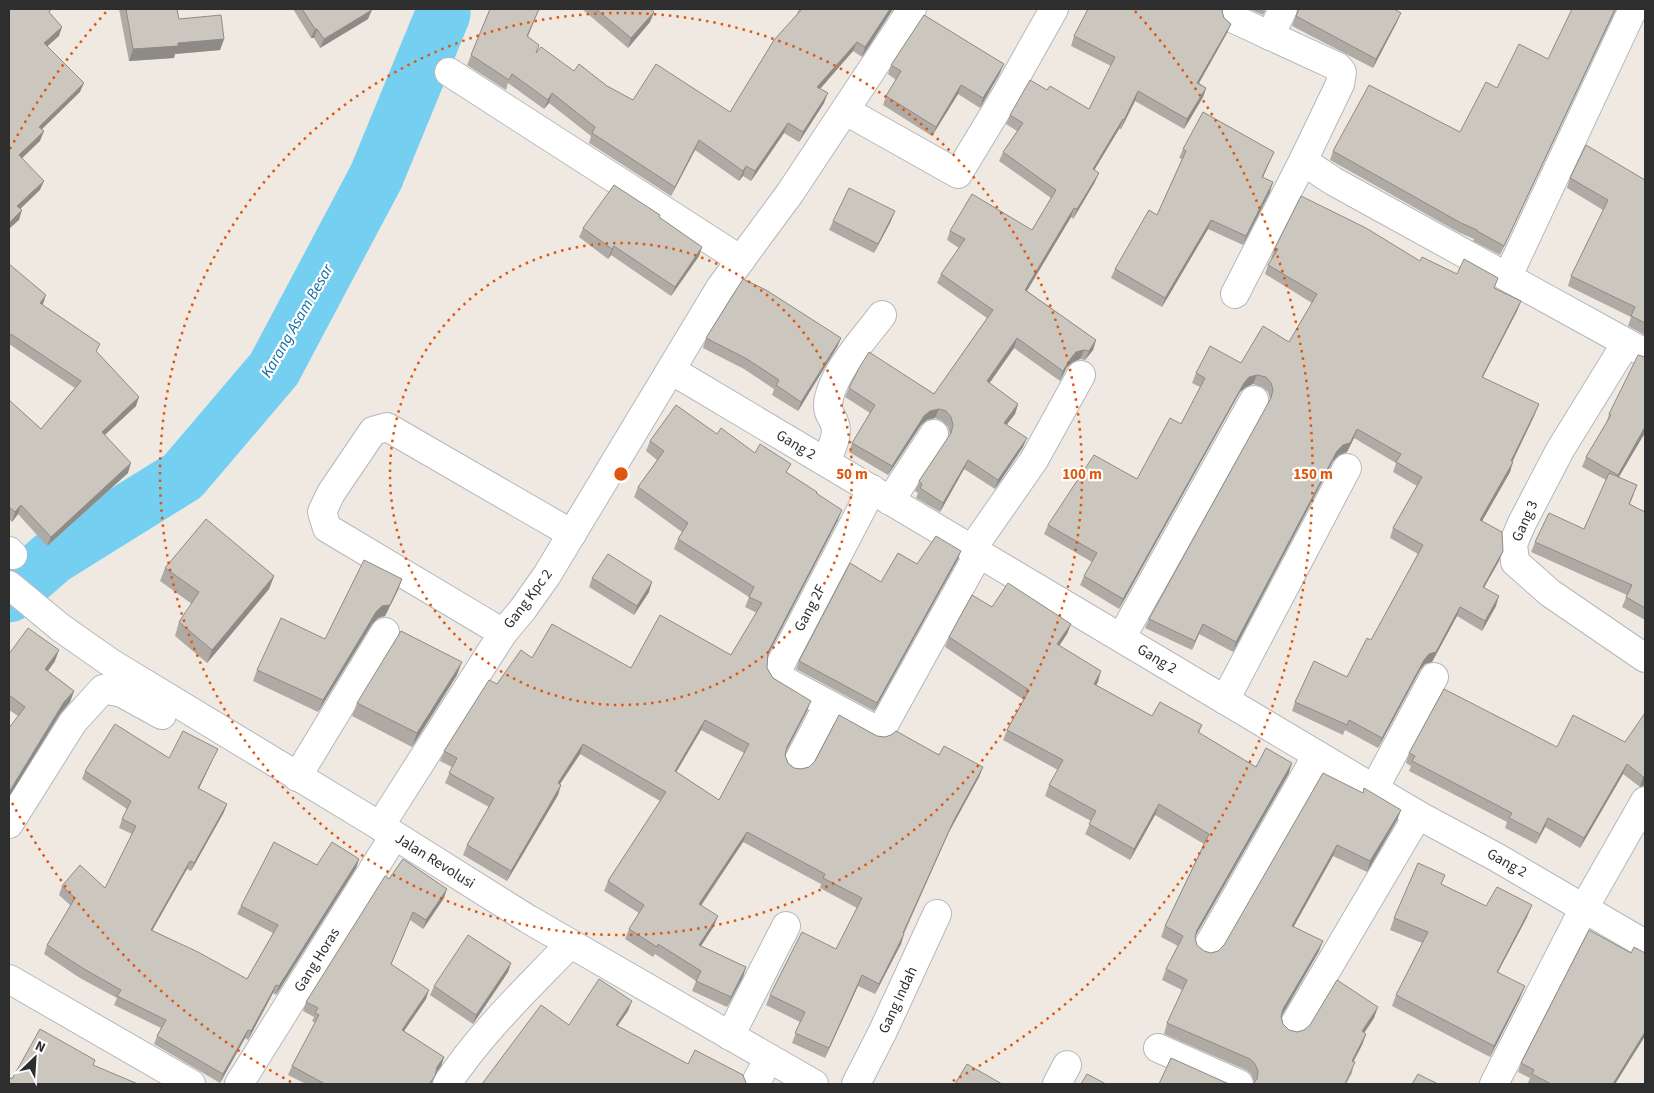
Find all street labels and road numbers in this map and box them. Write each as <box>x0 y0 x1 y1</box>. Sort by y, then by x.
street label: Gang 2 <box>772 425 820 465</box>
street label: Gang 3 <box>1507 497 1543 545</box>
street label: Gang Kpc 2 <box>499 565 557 633</box>
street label: Gang 2F <box>789 580 831 635</box>
street label: Gang 2 <box>1133 639 1181 679</box>
street label: Jalan Revolusi <box>391 828 479 894</box>
street label: Gang 2 <box>1483 843 1531 883</box>
street label: Gang Horas <box>289 924 345 996</box>
street label: Gang Indah <box>873 963 923 1037</box>

